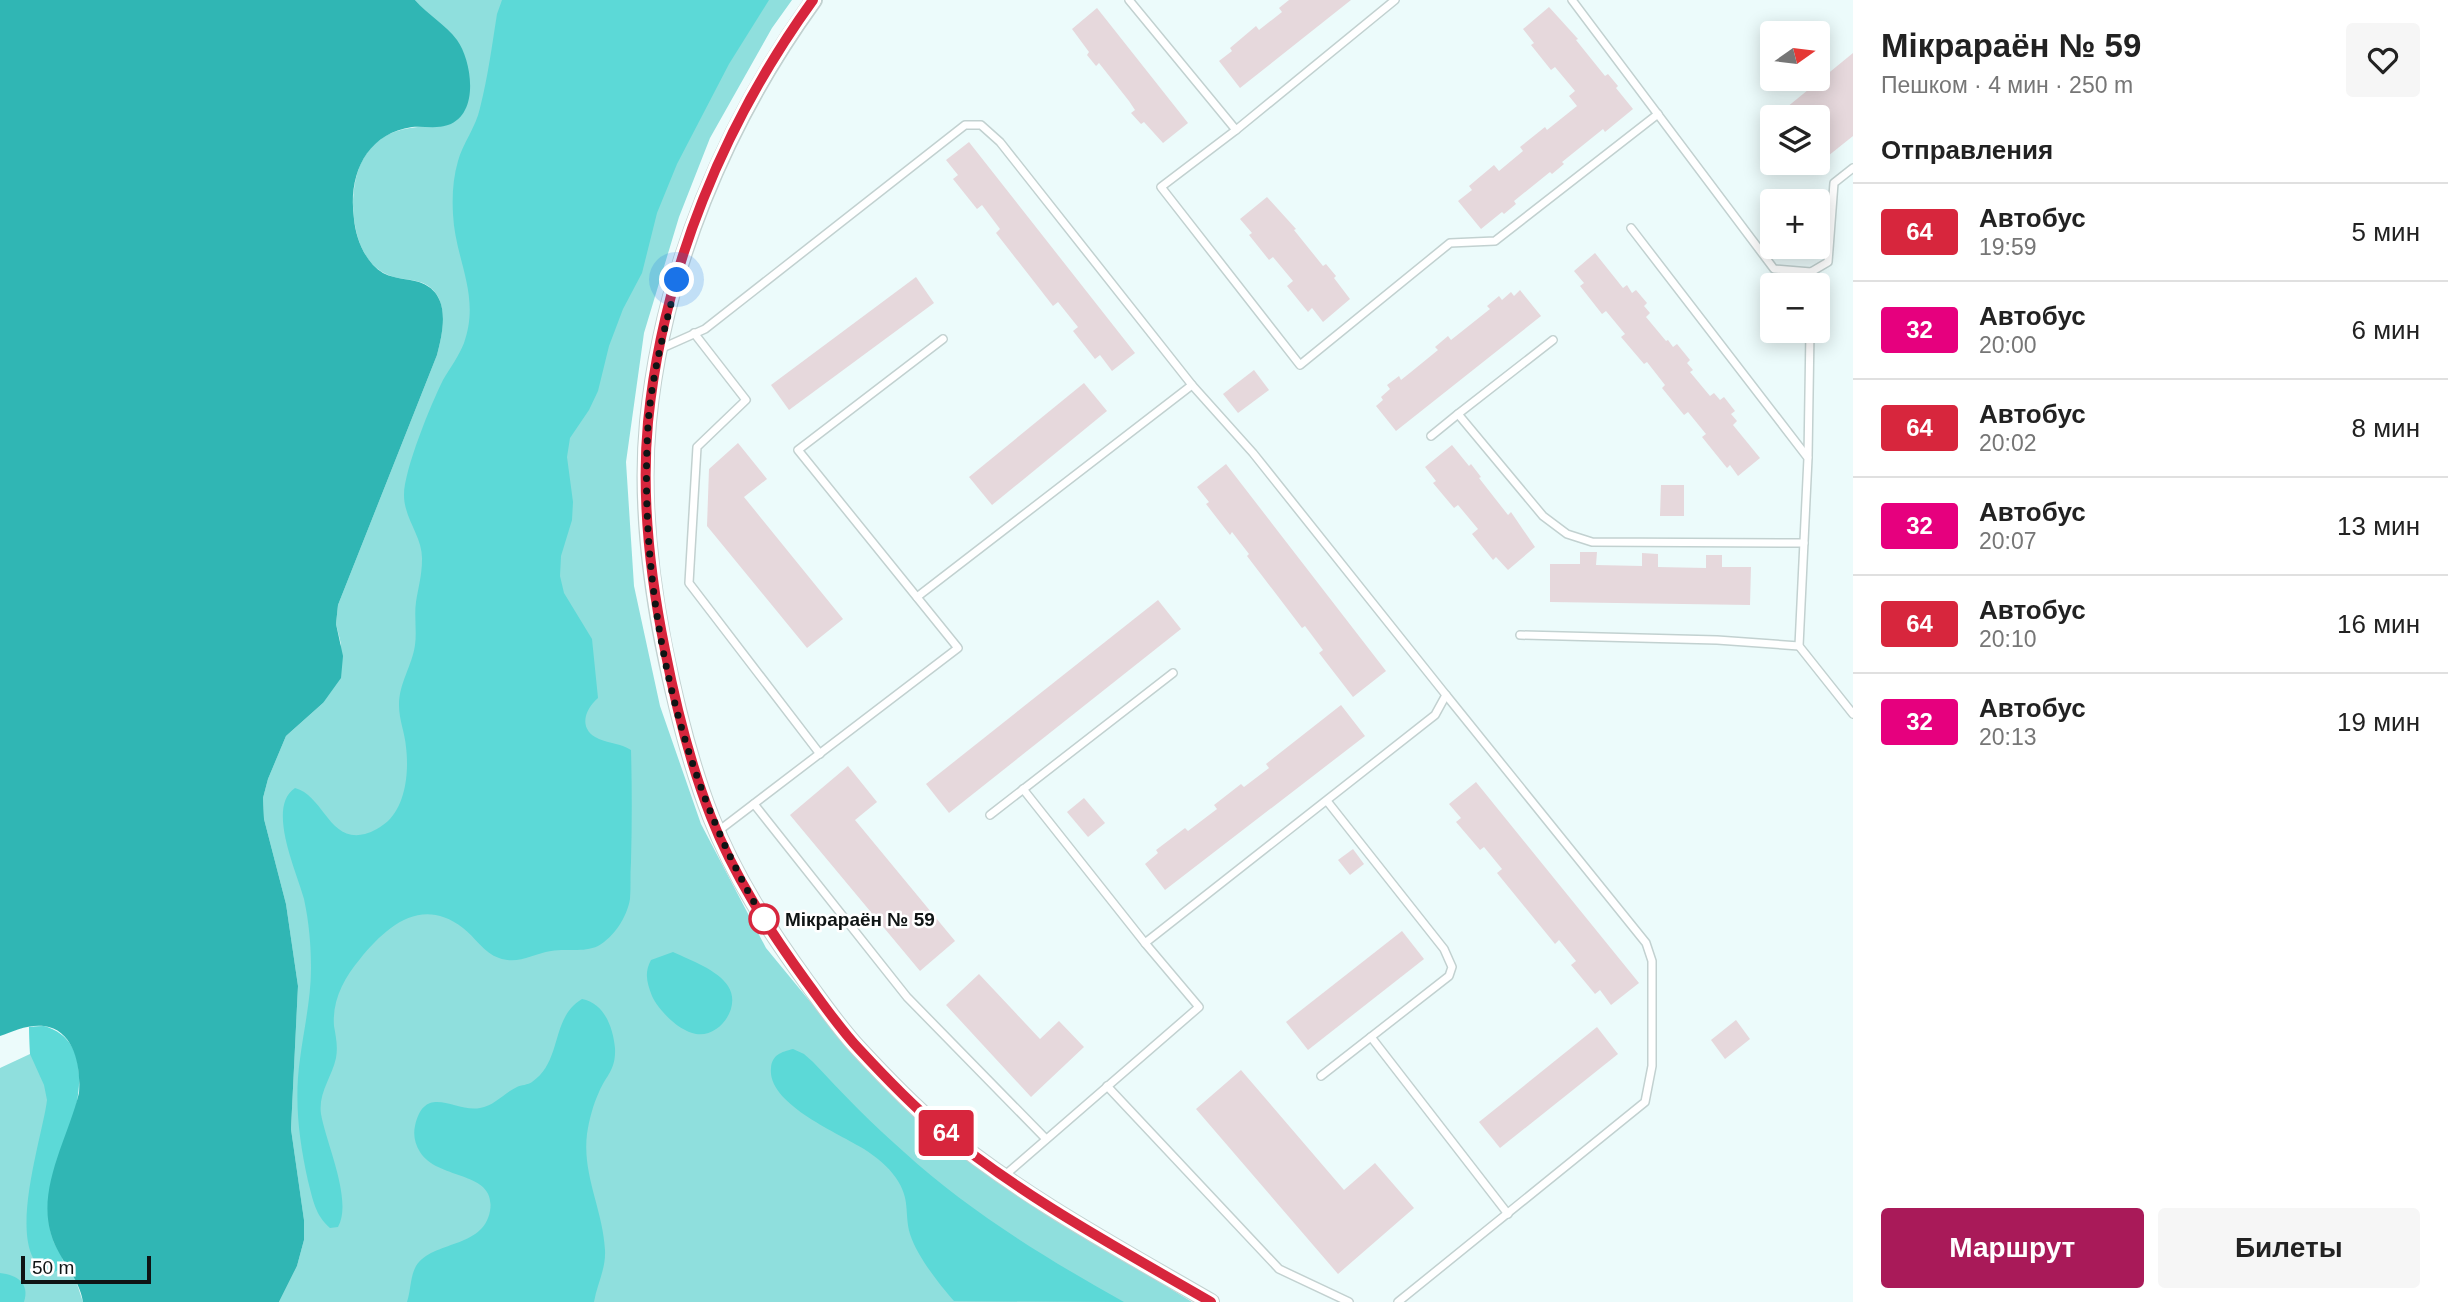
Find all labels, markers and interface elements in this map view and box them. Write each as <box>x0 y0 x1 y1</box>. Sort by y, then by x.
north arrow <box>1760 21 1830 91</box>
map controls <box>1760 21 1830 343</box>
button: heart <box>2346 23 2420 97</box>
text: Мікрараён № 59 <box>1881 27 2141 64</box>
text: Пешком · 4 мин · 250 m <box>1881 72 2133 98</box>
button: layers <box>1760 105 1830 175</box>
text: Отправления <box>1881 135 2053 165</box>
button: + <box>1760 189 1830 259</box>
text: Автобус <box>1979 203 2086 233</box>
text: 5 мин <box>2352 217 2420 247</box>
text: 64 <box>1906 218 1933 245</box>
text: 19:59 <box>1979 234 2037 260</box>
your location <box>659 262 694 297</box>
button: − <box>1760 273 1830 343</box>
text: Автобус <box>1979 301 2086 331</box>
text: 6 мин <box>2352 315 2420 345</box>
text: 32 <box>1906 316 1933 343</box>
text: 20:00 <box>1979 332 2037 358</box>
text: Автобус <box>1979 399 2086 429</box>
text: 8 мин <box>2352 413 2420 443</box>
text: 64 <box>1906 414 1933 441</box>
text: 20:02 <box>1979 430 2037 456</box>
text: Автобус <box>1979 497 2086 527</box>
text: 13 мин <box>2337 511 2420 541</box>
text: 32 <box>1906 512 1933 539</box>
text: 20:07 <box>1979 528 2037 554</box>
text: Автобус <box>1979 595 2086 625</box>
text: 16 мин <box>2337 609 2420 639</box>
text: 64 <box>1906 610 1933 637</box>
text: 20:10 <box>1979 626 2037 652</box>
text: Автобус <box>1979 693 2086 723</box>
text: 19 мин <box>2337 707 2420 737</box>
text: 32 <box>1906 708 1933 735</box>
text: 20:13 <box>1979 724 2037 750</box>
marker: Мікрараён № 59 <box>749 904 779 934</box>
place label: Мікрараён № 59 <box>785 909 935 930</box>
line badge: 64 <box>914 1110 978 1156</box>
text: 64 <box>933 1119 959 1146</box>
button: Маршрут <box>1881 1208 2144 1288</box>
button: Билеты <box>2158 1208 2420 1288</box>
scale bar <box>21 1253 150 1285</box>
text: 50 m <box>32 1257 74 1278</box>

